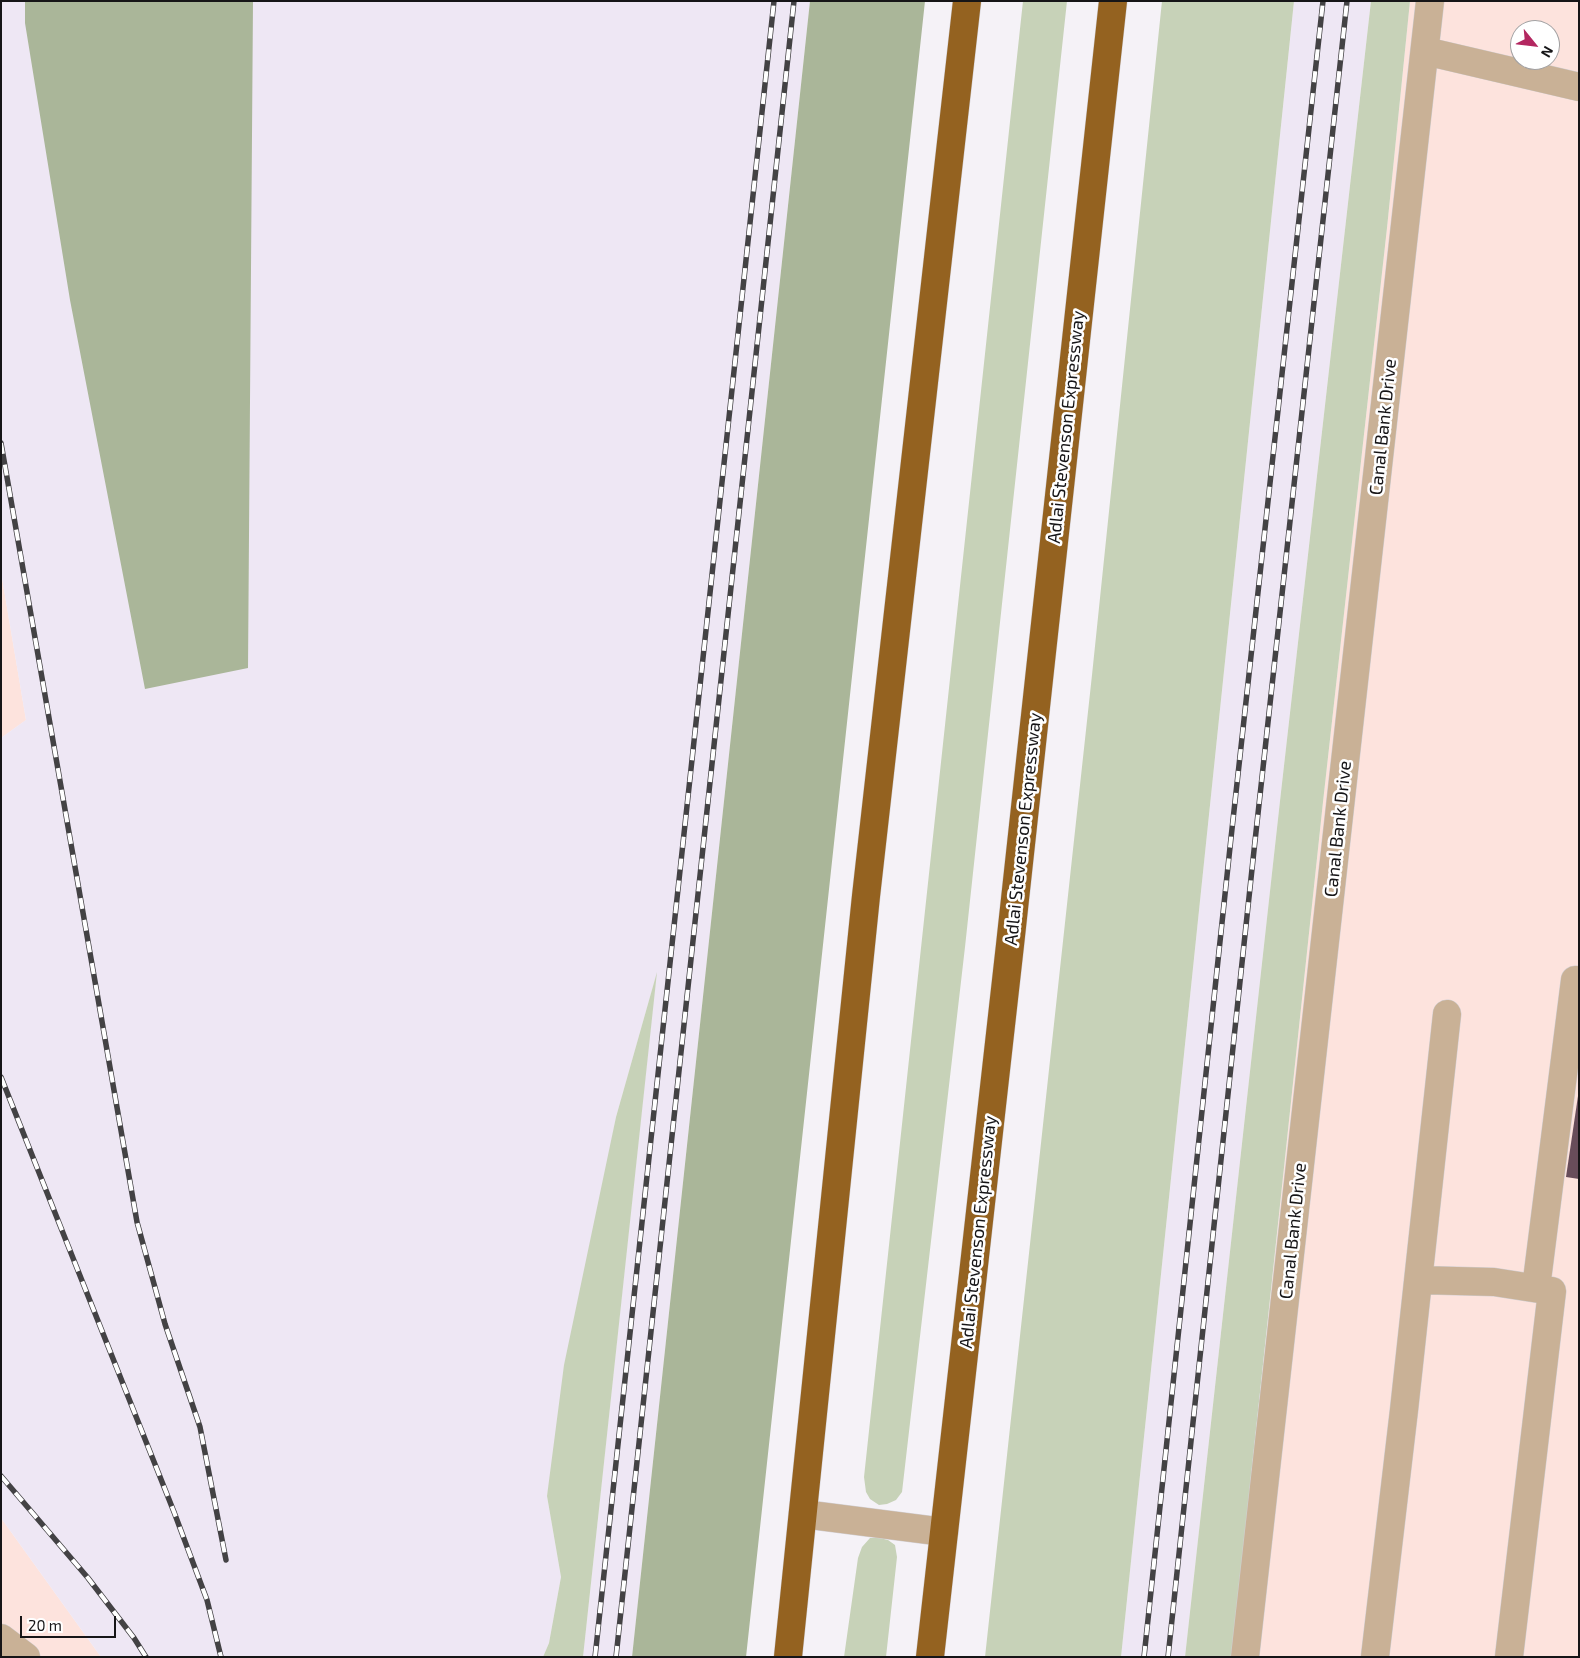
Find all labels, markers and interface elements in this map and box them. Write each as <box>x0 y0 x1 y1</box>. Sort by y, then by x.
north arrow <box>1510 20 1560 70</box>
text: N <box>1538 43 1558 61</box>
street label: Adlai Stevenson Expressway <box>1043 309 1089 545</box>
street label: Canal Bank Drive <box>1365 358 1401 496</box>
street label: Adlai Stevenson Expressway <box>1000 711 1046 947</box>
street label: Canal Bank Drive <box>1320 760 1356 898</box>
street label: Adlai Stevenson Expressway <box>955 1114 1001 1350</box>
street label: Canal Bank Drive <box>1275 1162 1311 1300</box>
scale bar <box>22 1606 119 1638</box>
text: 20 m <box>28 1616 62 1634</box>

